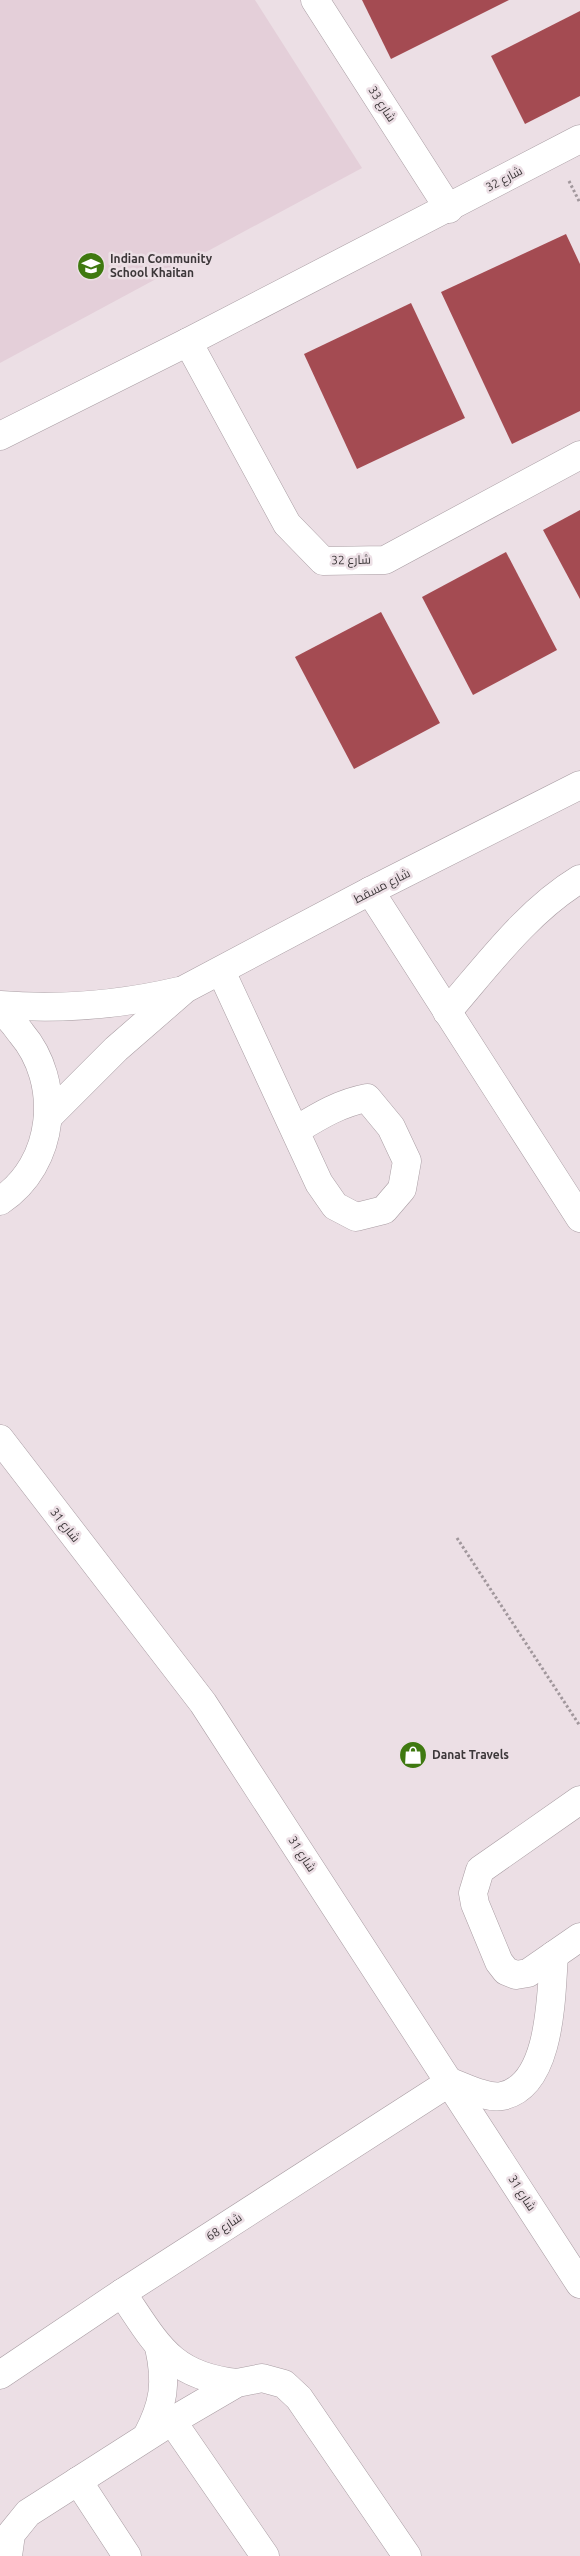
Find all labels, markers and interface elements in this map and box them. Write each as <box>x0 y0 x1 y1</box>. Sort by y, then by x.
street label: شارع 33 <box>365 84 399 125</box>
street label: شارع 32 <box>483 164 525 195</box>
school or university icon: Indian Community School Khaitan <box>76 251 106 281</box>
place label: Indian Community School Khaitan <box>110 252 213 279</box>
street label: شارع 32 <box>331 553 371 568</box>
street label: شارع مسقط <box>352 866 413 907</box>
street label: شارع 31 <box>47 1505 83 1546</box>
shop icon: Danat Travels <box>398 1740 428 1770</box>
place label: Danat Travels <box>432 1748 509 1761</box>
street label: شارع 31 <box>285 1834 319 1875</box>
street label: شارع 31 <box>505 2173 539 2214</box>
street label: شارع 68 <box>204 2210 245 2244</box>

